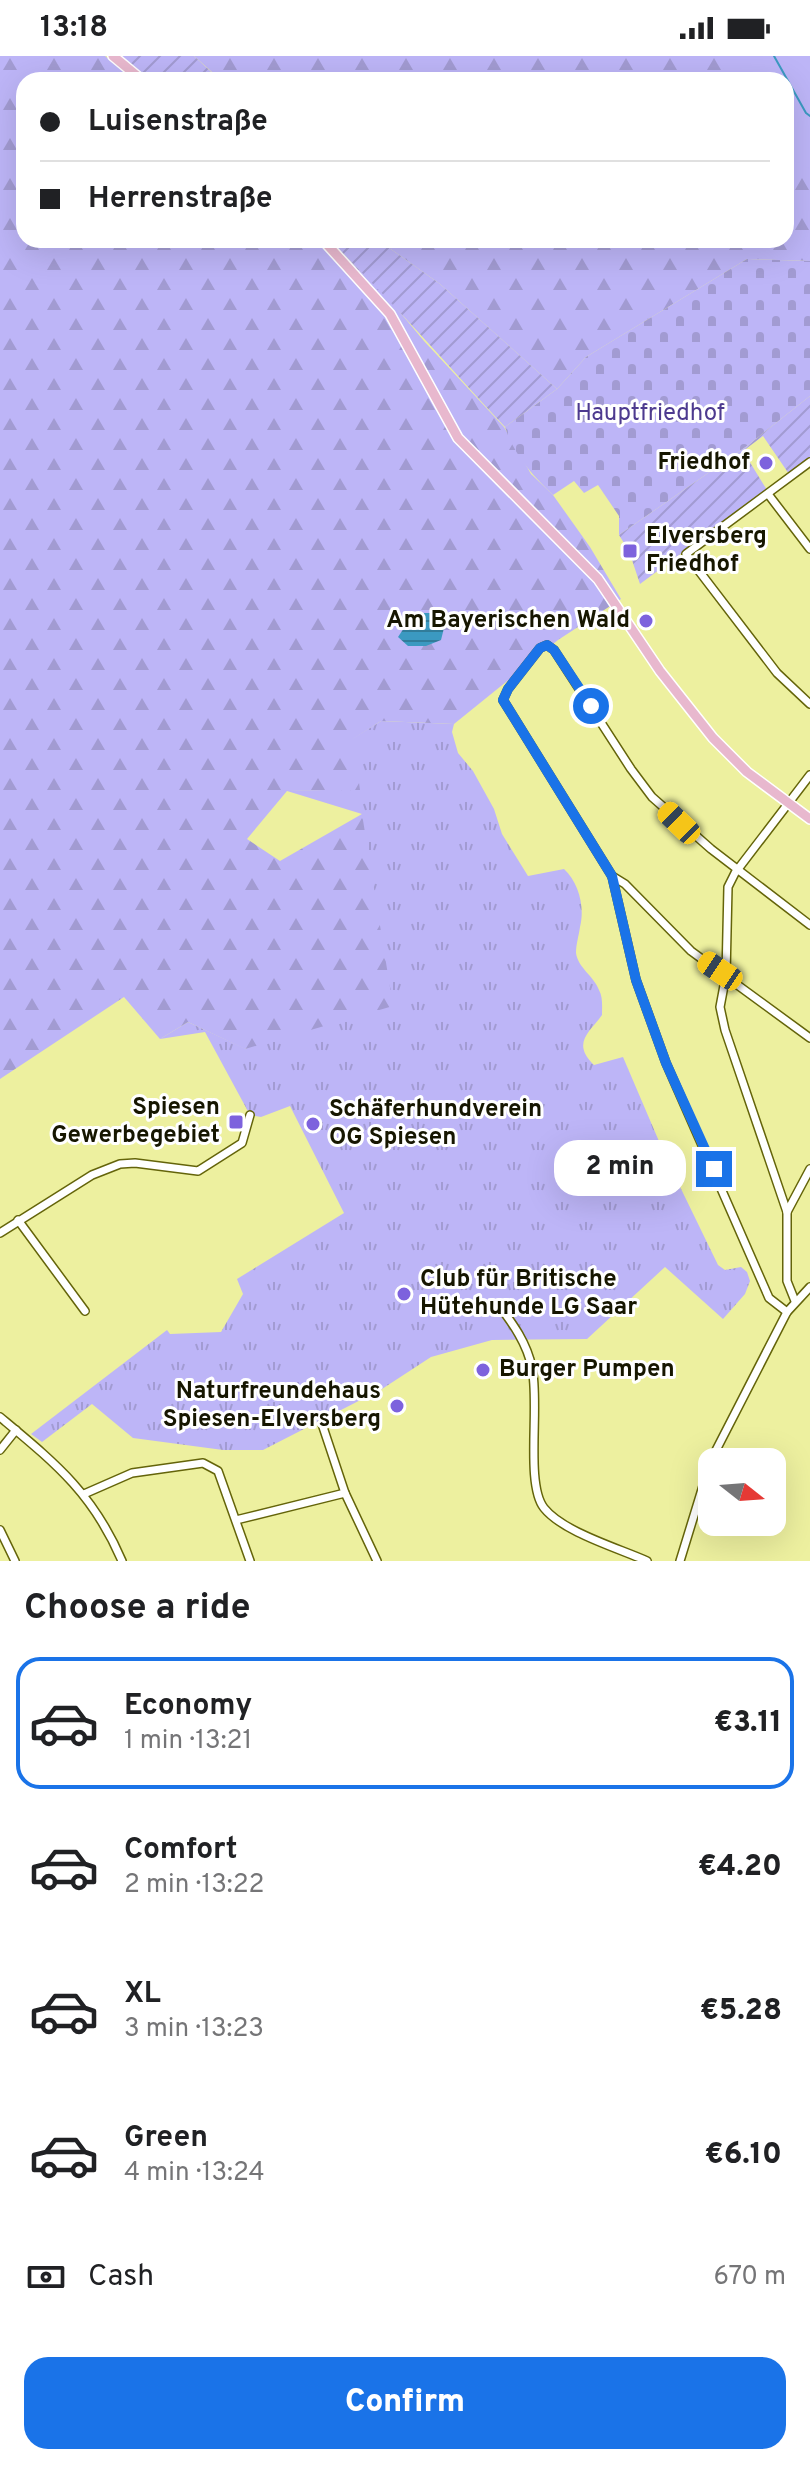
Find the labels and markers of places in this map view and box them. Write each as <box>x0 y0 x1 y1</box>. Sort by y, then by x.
place label: Friedhof <box>657 448 750 478</box>
marker: Friedhof <box>757 454 775 472</box>
place label: Elversberg Friedhof <box>646 522 767 580</box>
marker: Elversberg Friedhof <box>621 542 639 560</box>
place label: Am Bayerischen Wald <box>386 606 630 636</box>
marker: Am Bayerischen Wald <box>637 612 655 630</box>
place label: Spiesen Gewerbegebiet <box>51 1093 220 1151</box>
place label: Schäferhundverein OG Spiesen <box>329 1095 542 1153</box>
marker: Spiesen Gewerbegebiet <box>227 1113 245 1131</box>
marker: Schäferhundverein OG Spiesen <box>304 1115 322 1133</box>
place label: Club für Britische Hütehunde LG Saar <box>420 1265 637 1323</box>
marker: Club für Britische Hütehunde LG Saar <box>395 1285 413 1303</box>
place label: Burger Pumpen <box>499 1355 675 1385</box>
marker: Burger Pumpen <box>474 1361 492 1379</box>
place label: Naturfreundehaus Spiesen-Elversberg <box>163 1377 381 1435</box>
marker: Naturfreundehaus Spiesen-Elversberg <box>388 1397 406 1415</box>

